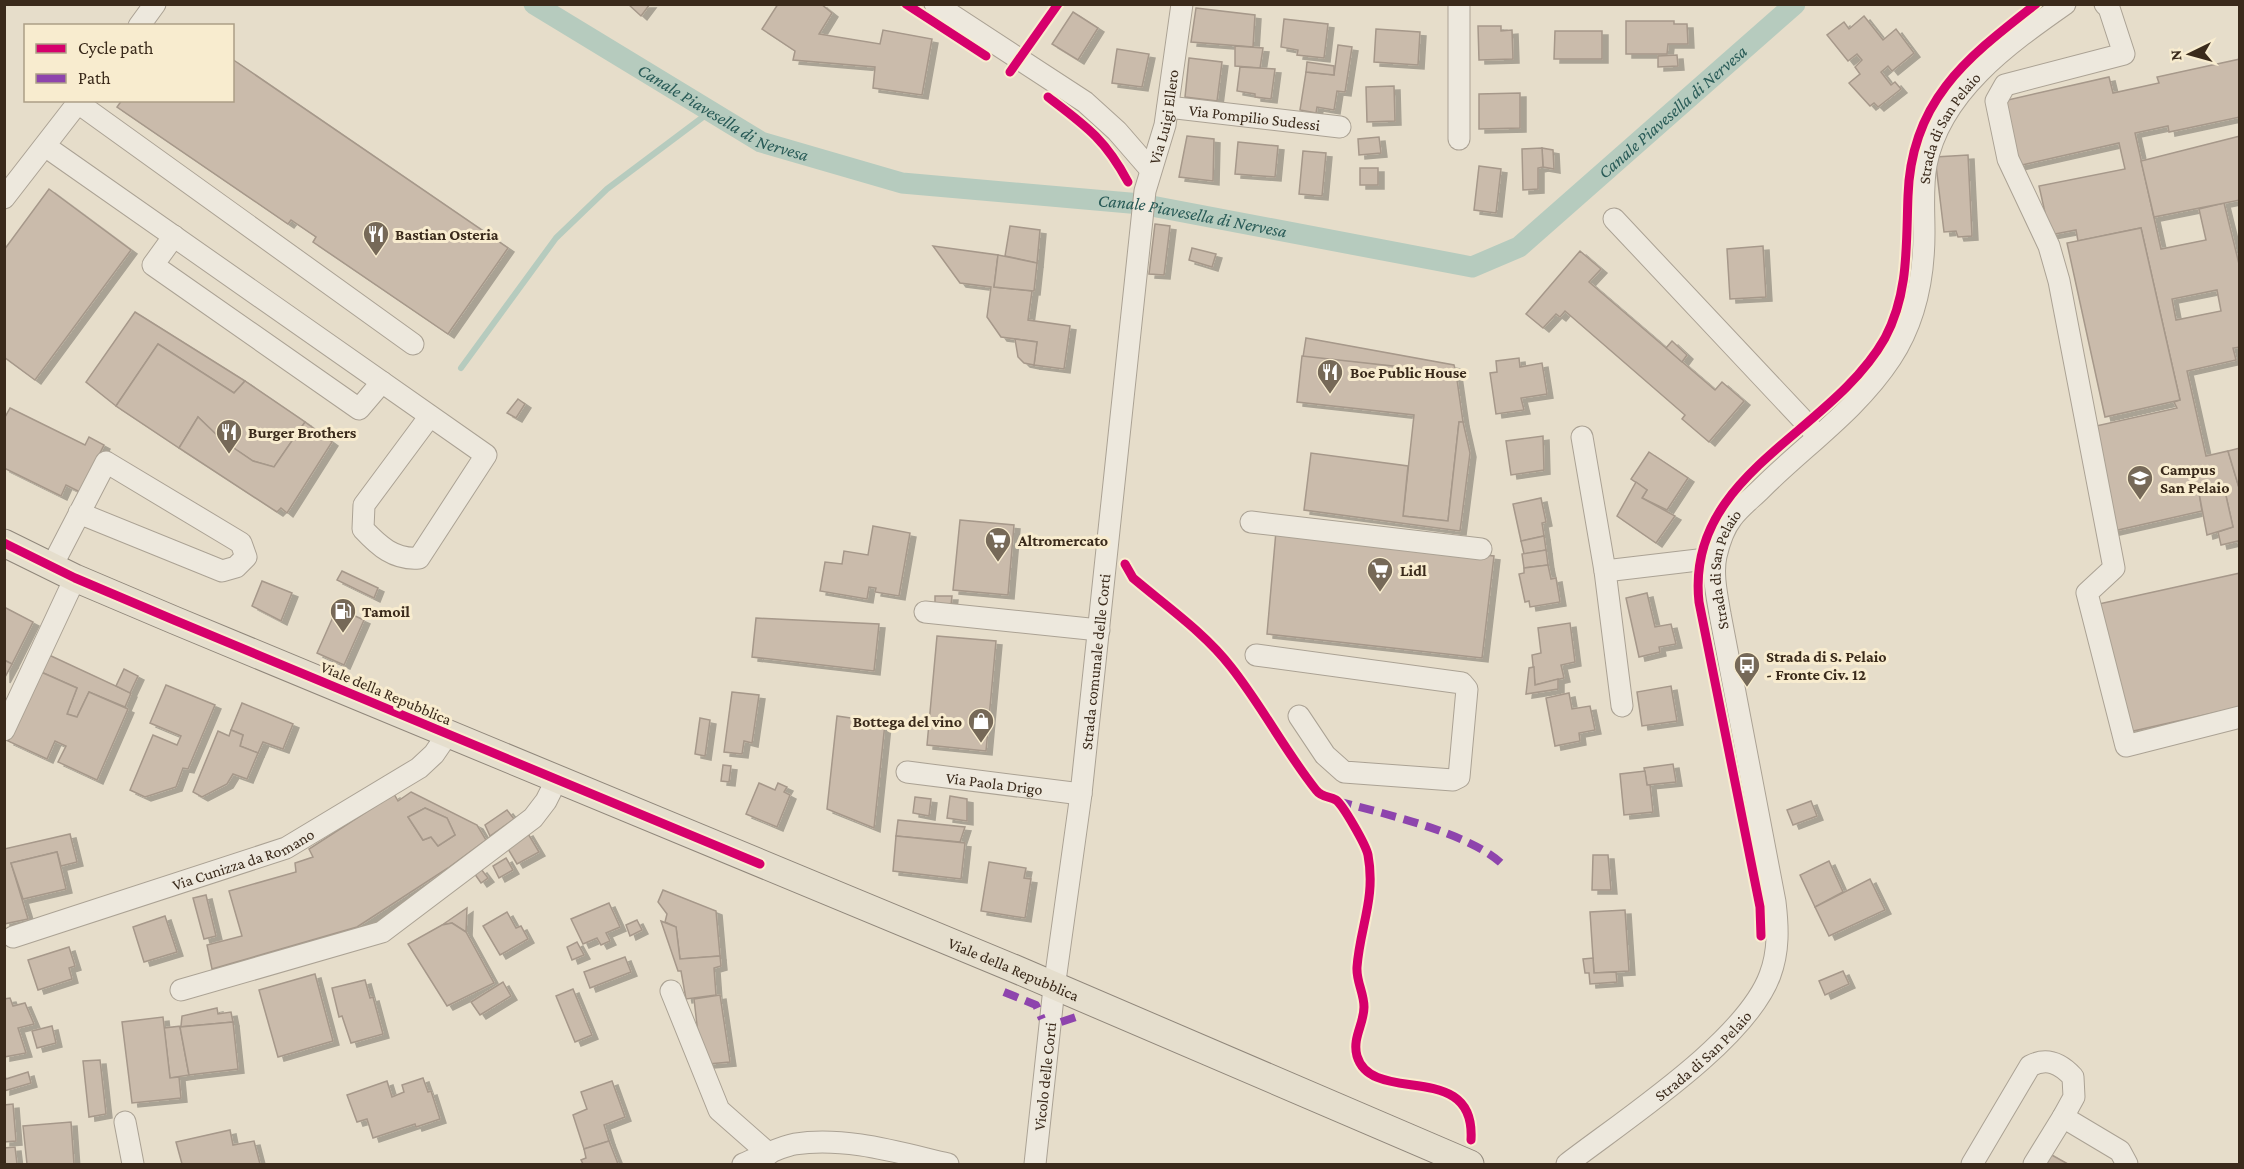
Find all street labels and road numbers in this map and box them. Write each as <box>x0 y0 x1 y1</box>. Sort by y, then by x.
street label: Via Luigi Ellero <box>1145 68 1181 166</box>
street label: Strada di San Pelaio <box>1915 68 1983 185</box>
street label: Via Pompilio Sudessi <box>1188 101 1321 133</box>
street label: Strada di San Pelaio <box>1706 505 1744 631</box>
street label: Strada comunale delle Corti <box>1077 573 1113 750</box>
street label: Viale della Repubblica <box>318 658 454 729</box>
street label: Via Paola Drigo <box>945 769 1044 798</box>
street label: Via Cunizza da Romano <box>170 825 317 893</box>
street label: Viale della Repubblica <box>946 934 1082 1004</box>
street label: Strada di San Pelaio <box>1651 1007 1754 1104</box>
street label: Vicolo delle Corti <box>1030 1021 1059 1132</box>

